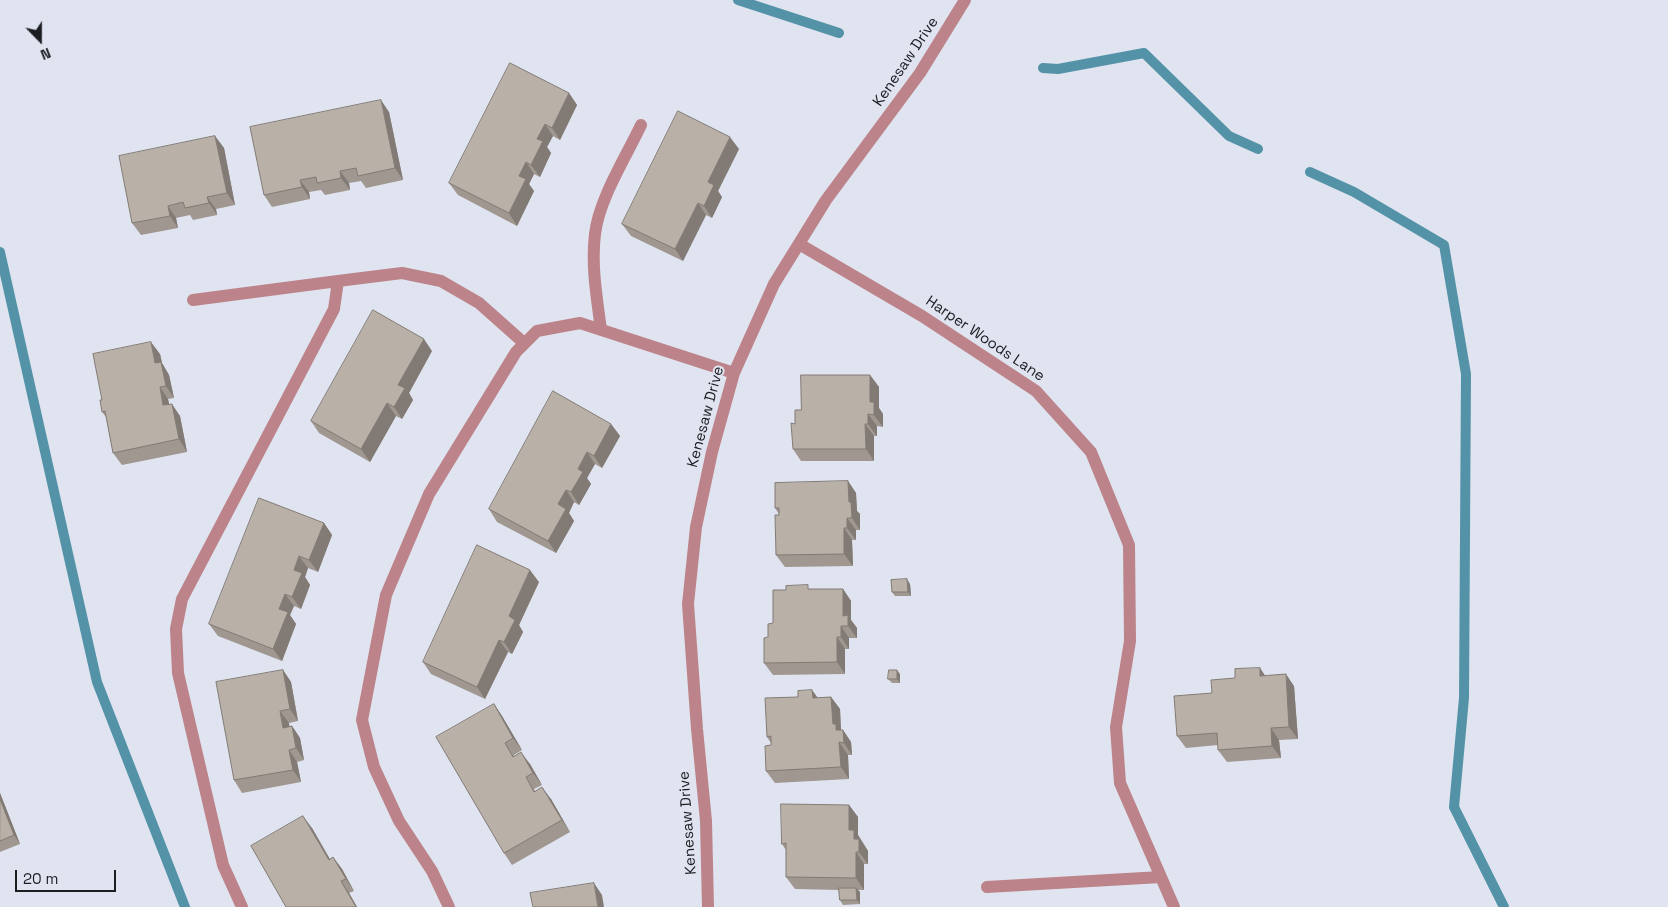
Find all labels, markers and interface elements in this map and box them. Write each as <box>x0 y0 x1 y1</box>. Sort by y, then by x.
street label: Kenesaw Drive <box>869 14 943 110</box>
north arrow <box>15 15 65 65</box>
text: N <box>38 44 53 64</box>
street label: Harper Woods Lane <box>922 292 1048 386</box>
street label: Kenesaw Drive <box>684 364 728 470</box>
street label: Kenesaw Drive <box>675 771 701 875</box>
scale bar <box>18 860 119 892</box>
text: 20 m <box>23 869 58 888</box>

